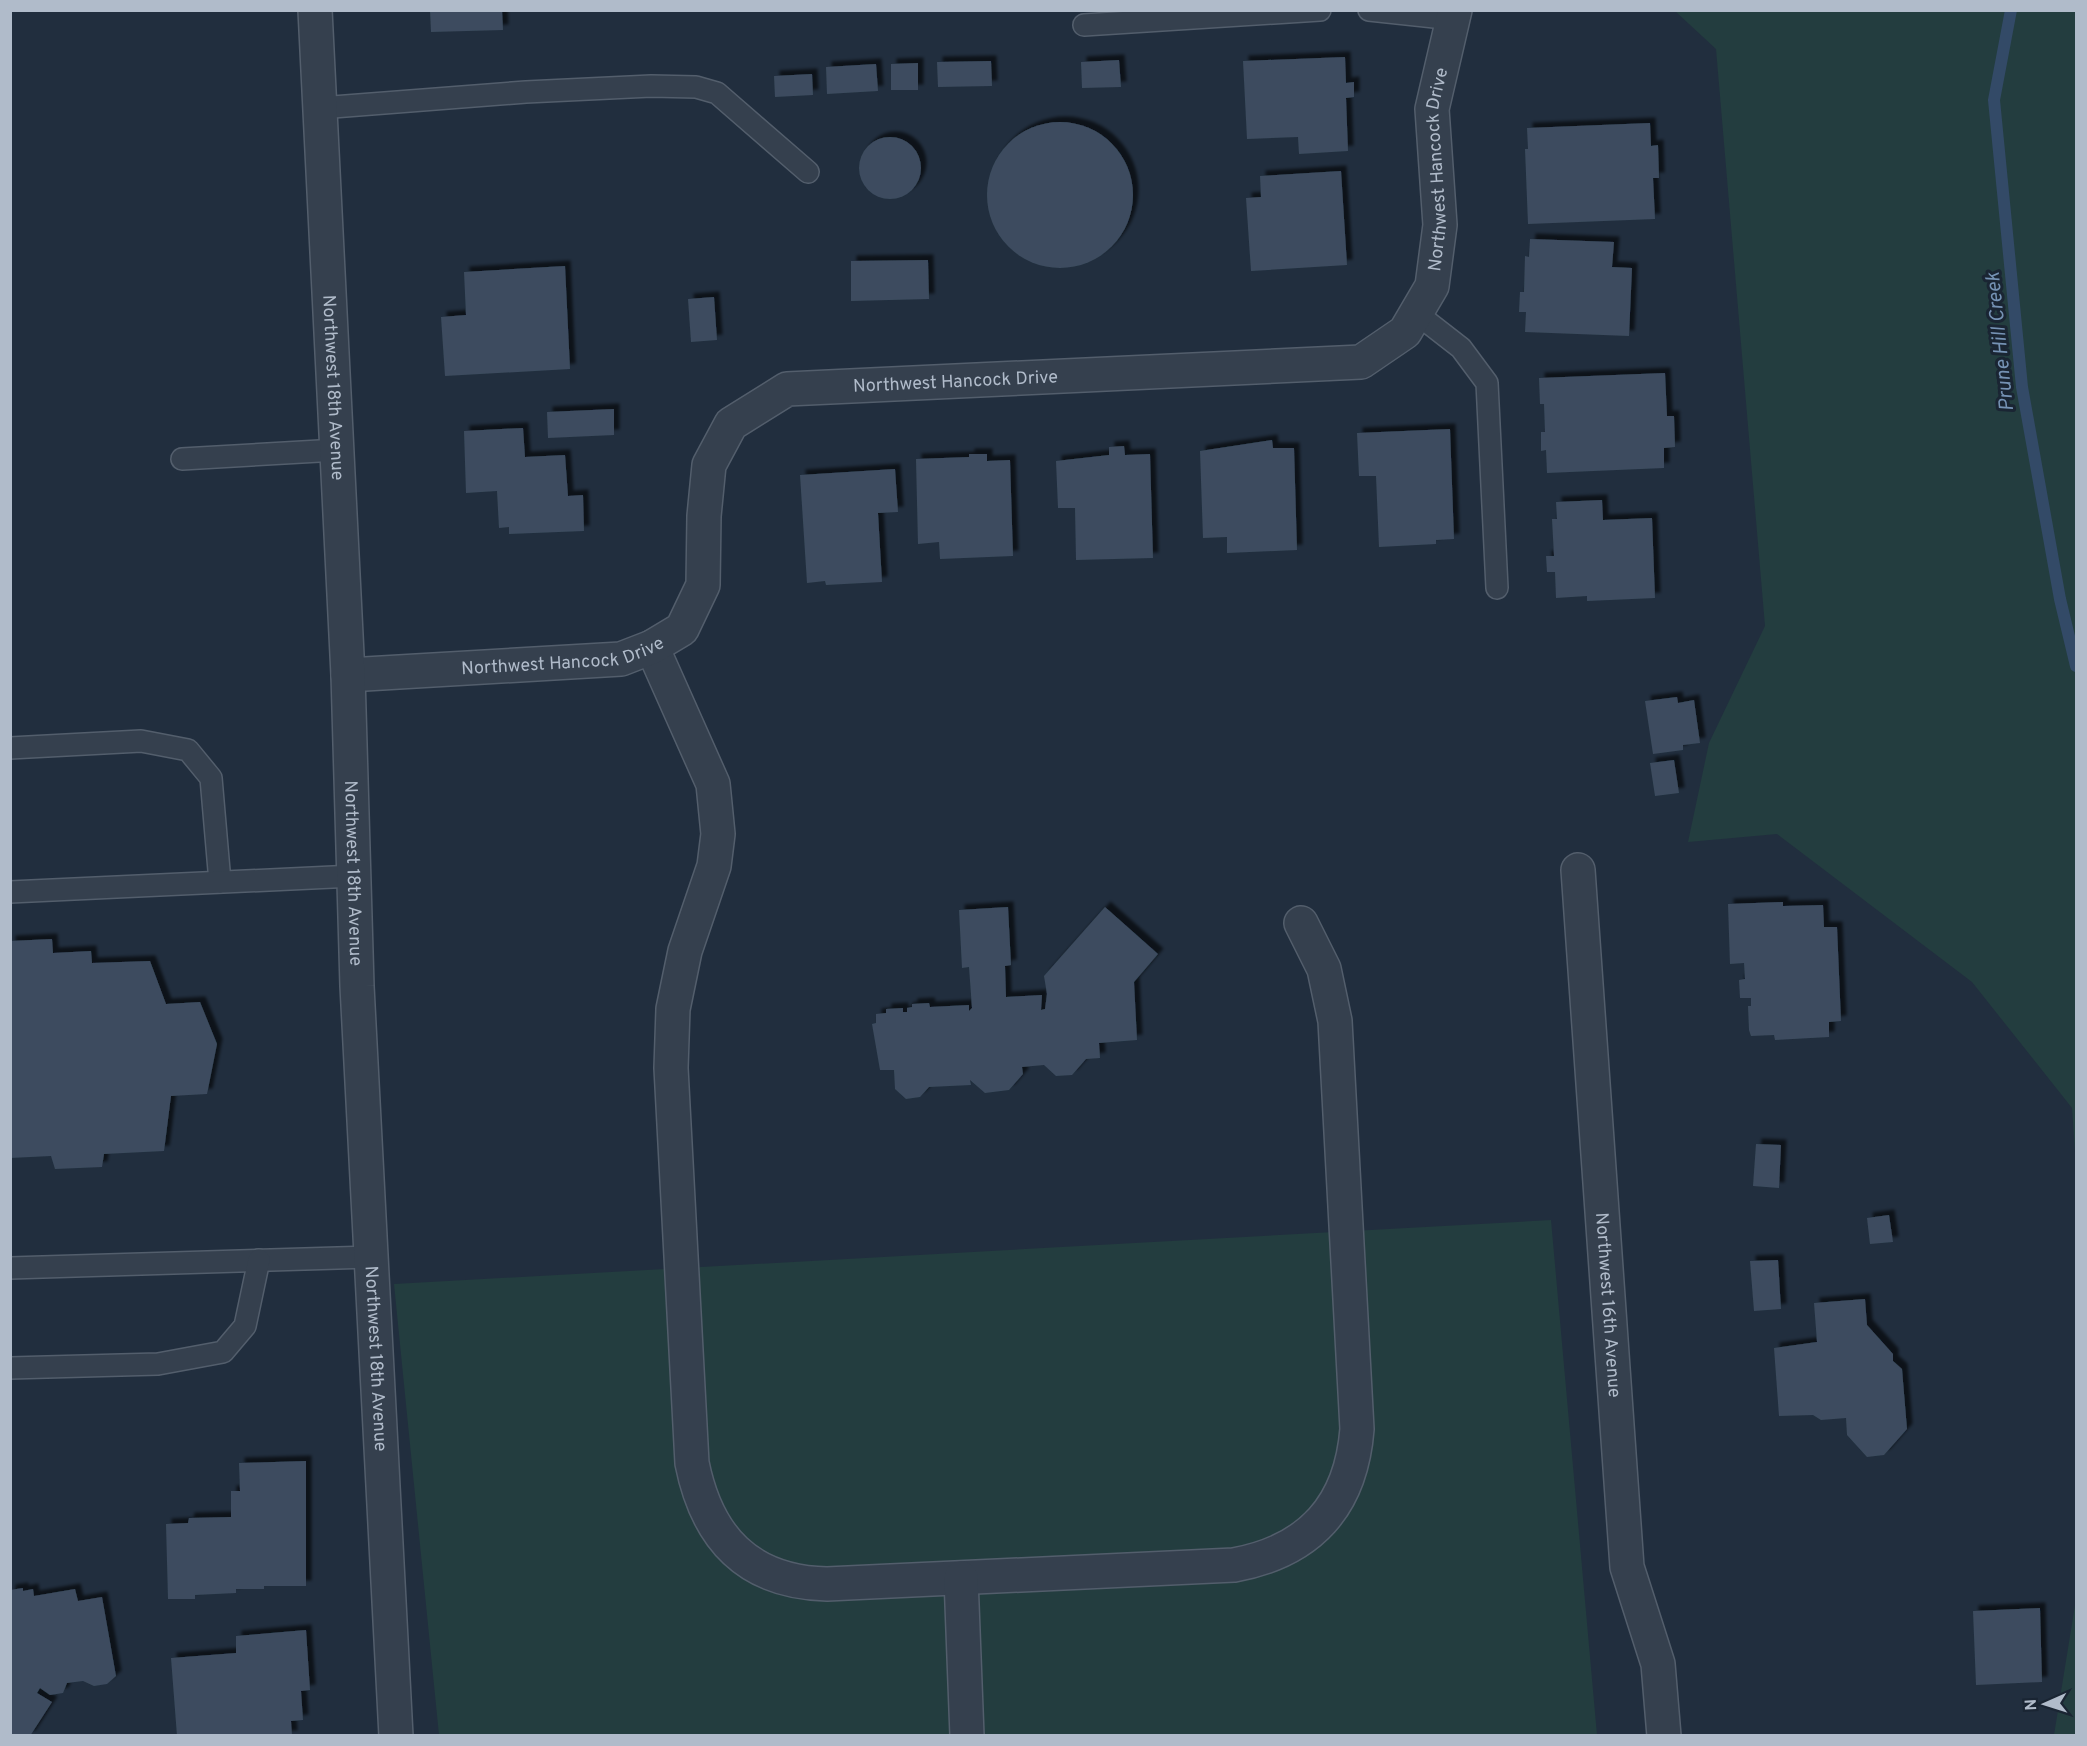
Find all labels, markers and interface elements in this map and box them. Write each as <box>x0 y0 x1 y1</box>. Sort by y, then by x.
street label: Northwest Hancock Drive <box>1422 66 1454 273</box>
water label: Prune Hill Creek <box>1981 270 2021 413</box>
street label: Northwest 18th Avenue <box>316 294 348 481</box>
street label: Northwest Hancock Drive <box>853 366 1059 399</box>
street label: Northwest Hancock Drive <box>461 632 669 681</box>
street label: Northwest 18th Avenue <box>338 780 366 966</box>
street label: Northwest 16th Avenue <box>1589 1212 1625 1399</box>
street label: Northwest 18th Avenue <box>359 1265 391 1452</box>
north arrow <box>2015 1674 2075 1734</box>
text: N <box>2022 1698 2042 1711</box>

